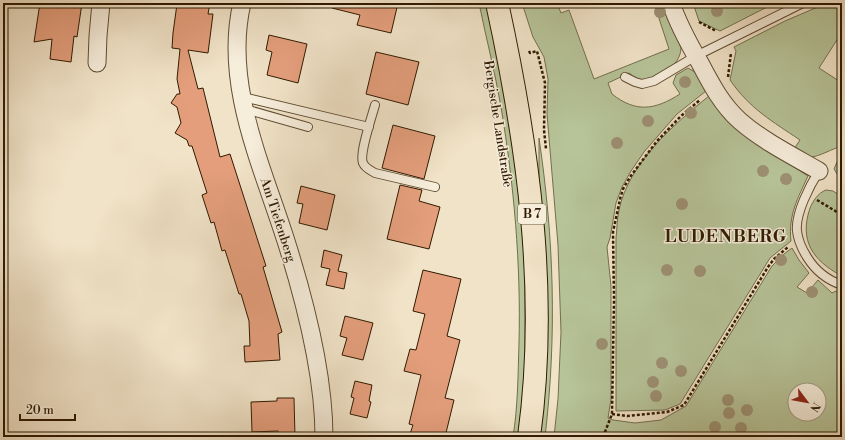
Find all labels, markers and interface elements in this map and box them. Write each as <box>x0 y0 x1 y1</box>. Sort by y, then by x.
street label: Bergische Landstraße <box>480 58 516 189</box>
street label: Am Tiefenberg <box>257 175 299 265</box>
road number: B 7 <box>518 204 546 224</box>
district label: LUDENBERG <box>665 226 787 248</box>
north arrow <box>787 382 827 422</box>
scale bar <box>20 396 75 422</box>
text: N <box>806 399 823 414</box>
text: 20 m <box>26 403 54 418</box>

